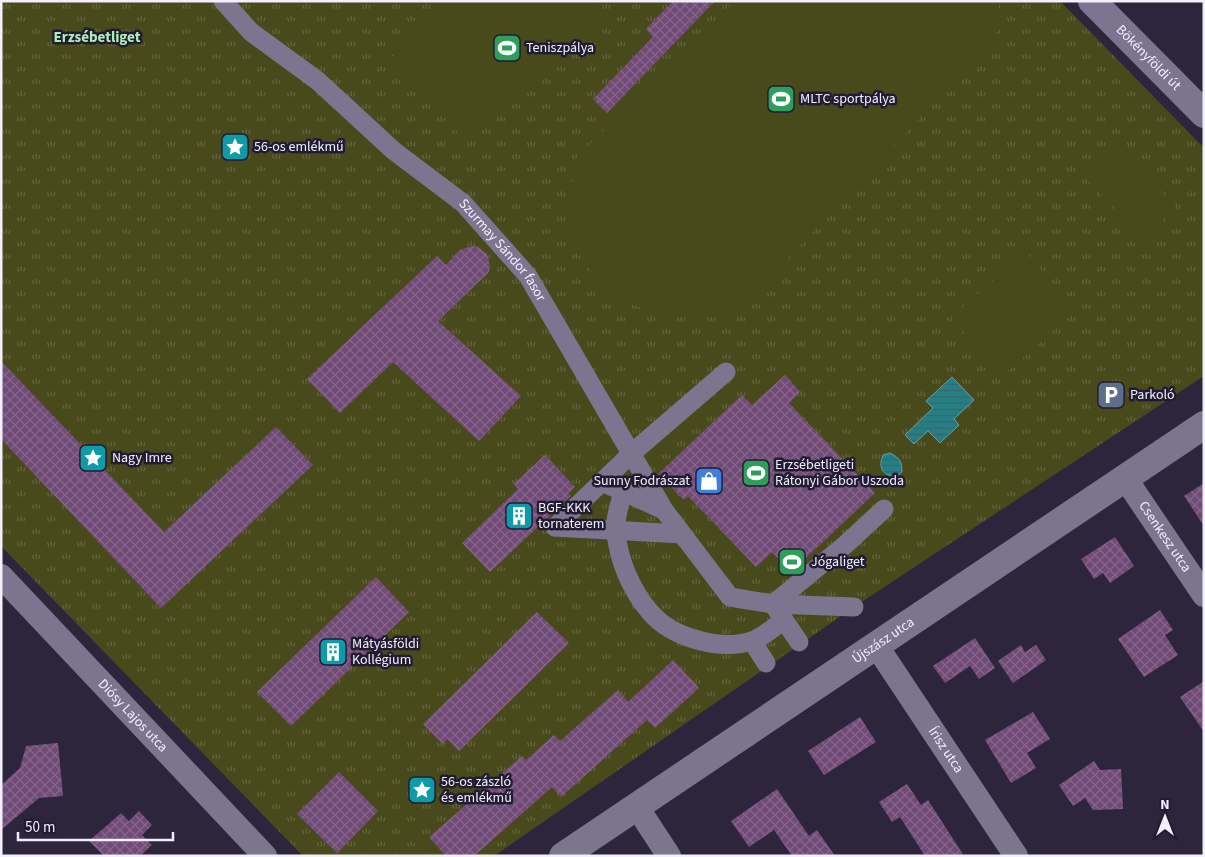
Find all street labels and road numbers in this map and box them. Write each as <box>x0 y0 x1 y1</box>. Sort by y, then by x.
street label: Bökényföldi út <box>1111 21 1186 95</box>
street label: Szurmay Sándor fasor <box>454 194 551 305</box>
street label: Csenkesz utca <box>1133 497 1196 577</box>
street label: Újszász utca <box>848 612 918 669</box>
street label: Diósy Lajos utca <box>93 675 172 757</box>
street label: Írisz utca <box>923 723 968 777</box>

